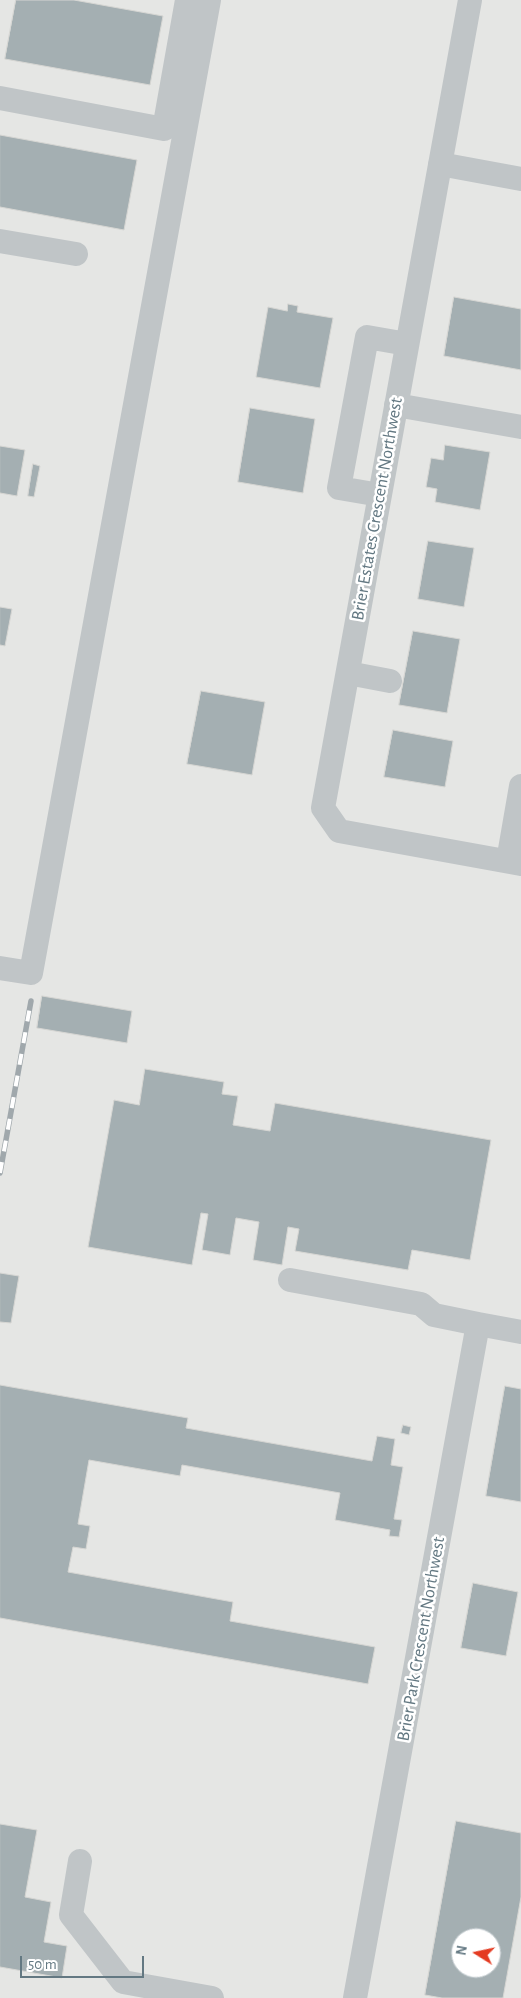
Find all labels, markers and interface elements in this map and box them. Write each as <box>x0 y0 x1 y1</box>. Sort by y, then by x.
street label: Brier Estates Crescent Northwest <box>347 396 407 622</box>
street label: Brier Park Crescent Northwest <box>392 1535 450 1743</box>
north arrow <box>451 1928 501 1978</box>
text: N <box>454 1945 470 1957</box>
scale bar <box>22 1946 146 1978</box>
text: 50 m <box>28 1957 57 1972</box>

